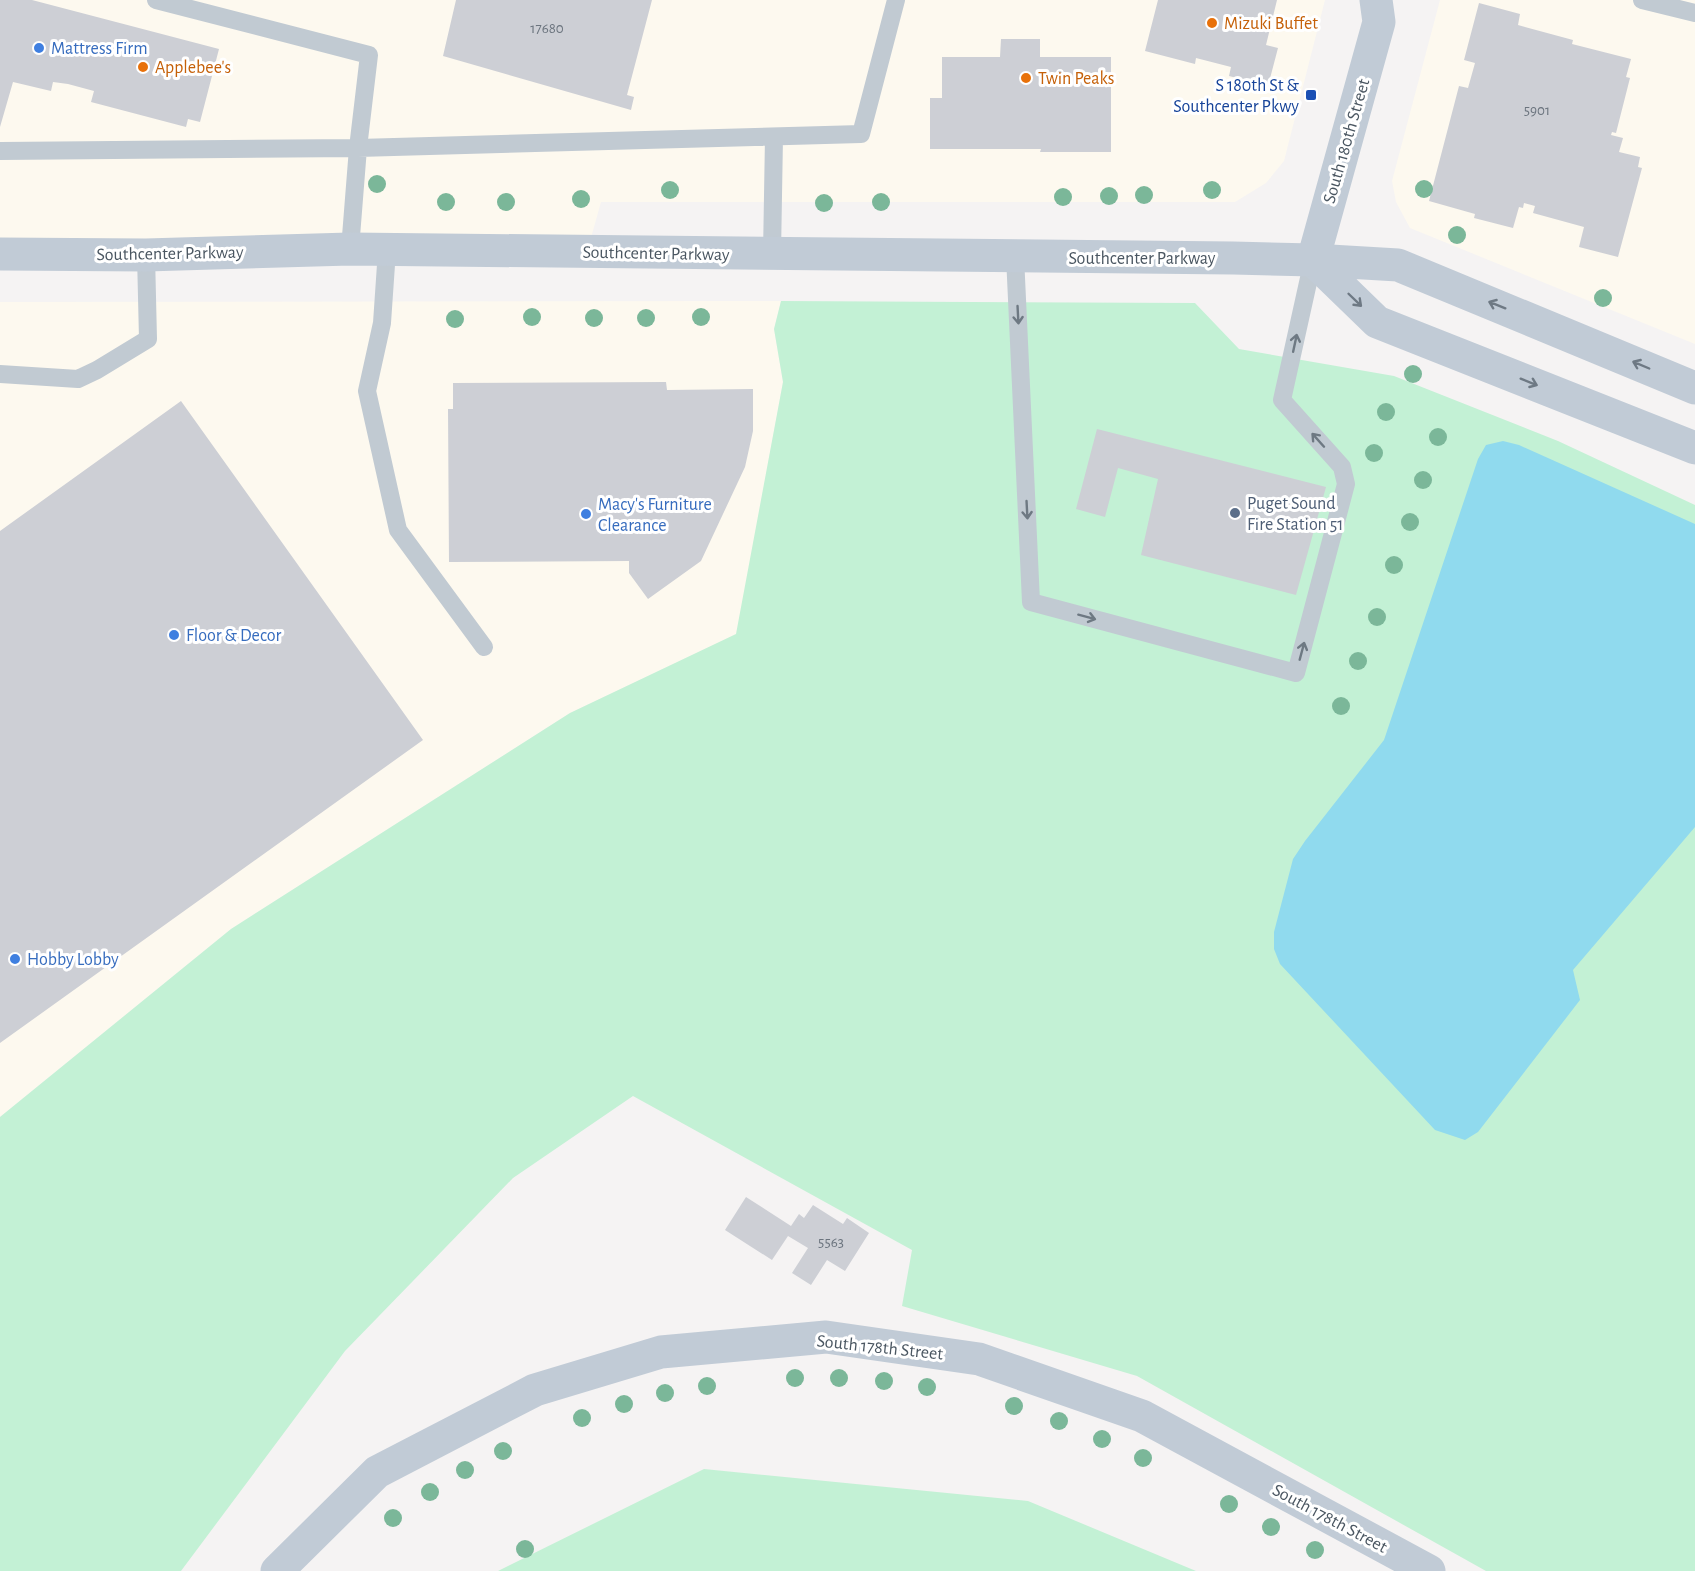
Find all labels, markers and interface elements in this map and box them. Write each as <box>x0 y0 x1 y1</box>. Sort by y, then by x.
place label: Mizuki Buffet <box>1224 15 1318 33</box>
marker: Mizuki Buffet <box>1205 16 1219 30</box>
house number: 17680 <box>530 21 564 36</box>
place label: Mattress Firm <box>51 40 148 58</box>
marker: Mattress Firm <box>32 41 46 55</box>
place label: Applebee's <box>155 59 231 77</box>
marker: Applebee's <box>136 60 150 74</box>
place label: Twin Peaks <box>1038 70 1114 88</box>
marker: Twin Peaks <box>1019 71 1033 85</box>
place label: S 180th St & Southcenter Pkwy <box>1173 77 1300 116</box>
street label: South 180th Street <box>1321 77 1373 206</box>
marker: S 180th St & Southcenter Pkwy <box>1304 88 1318 102</box>
house number: 5901 <box>1524 103 1550 118</box>
street label: Southcenter Parkway <box>96 244 244 264</box>
street label: Southcenter Parkway <box>582 244 730 264</box>
street label: Southcenter Parkway <box>1068 250 1216 268</box>
one-way arrow <box>1347 293 1362 308</box>
one-way arrow <box>1488 299 1507 310</box>
one-way arrow <box>1013 304 1024 324</box>
one-way arrow <box>1289 334 1301 353</box>
one-way arrow <box>1632 359 1651 370</box>
one-way arrow <box>1520 377 1538 388</box>
one-way arrow <box>1311 432 1325 447</box>
place label: Puget Sound Fire Station 51 <box>1247 495 1344 534</box>
place label: Macy's Furniture Clearance <box>598 496 712 535</box>
one-way arrow <box>1021 499 1032 519</box>
marker: Puget Sound Fire Station 51 <box>1228 506 1242 520</box>
marker: Macy's Furniture Clearance <box>579 507 593 521</box>
one-way arrow <box>1078 612 1097 623</box>
place label: Floor & Decor <box>186 627 281 645</box>
marker: Floor & Decor <box>167 628 181 642</box>
one-way arrow <box>1297 641 1308 660</box>
place label: Hobby Lobby <box>27 951 119 969</box>
marker: Hobby Lobby <box>8 952 22 966</box>
house number: 5563 <box>818 1235 844 1250</box>
street label: South 178th Street <box>816 1332 944 1364</box>
street label: South 178th Street <box>1269 1481 1390 1557</box>

